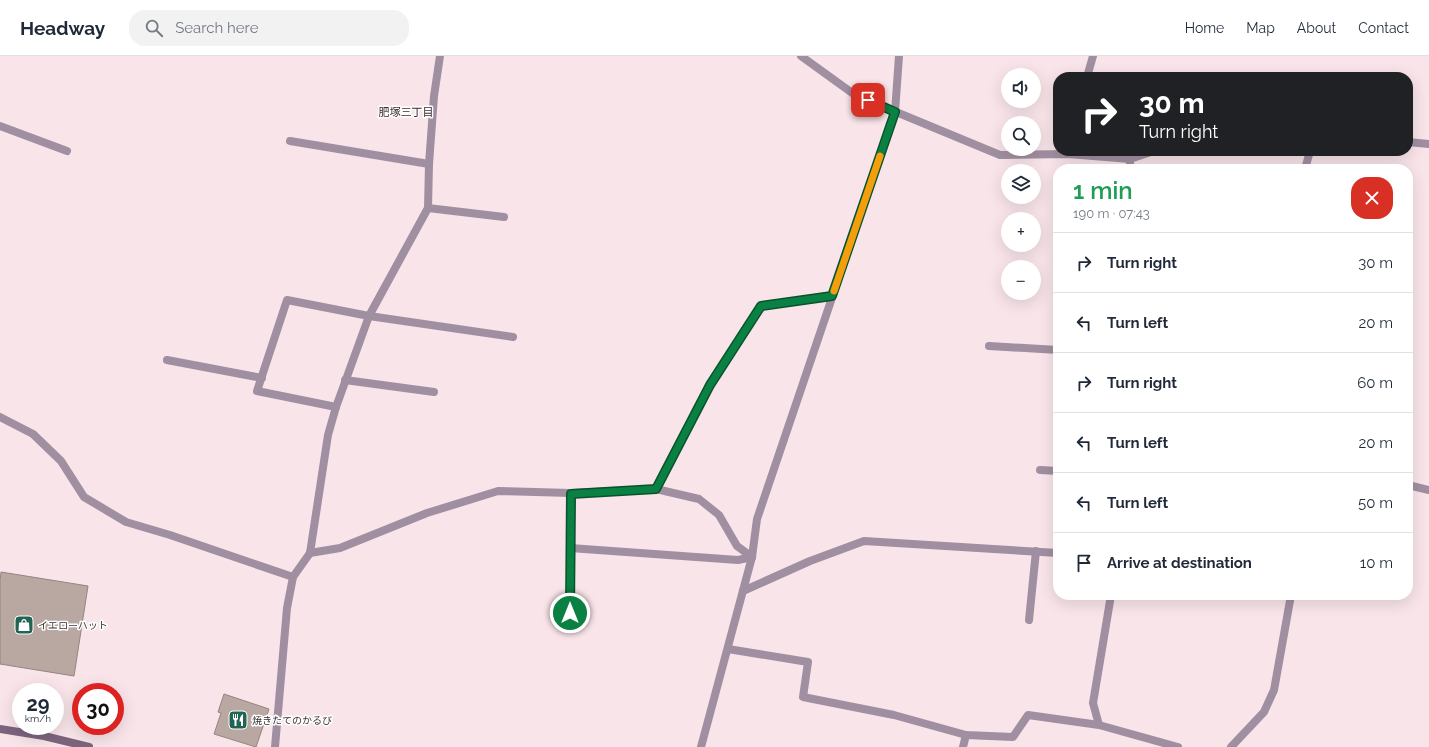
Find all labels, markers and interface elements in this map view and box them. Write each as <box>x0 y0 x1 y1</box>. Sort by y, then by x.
search box <box>129 10 409 46</box>
text: Headway <box>20 17 105 39</box>
icon: search <box>143 17 165 39</box>
text: Search here <box>175 19 258 37</box>
text: Home <box>1185 20 1224 36</box>
text: Map <box>1246 20 1275 36</box>
text: About <box>1297 20 1336 36</box>
text: Contact <box>1358 20 1409 36</box>
map controls <box>1001 68 1041 300</box>
button: sound <box>1001 68 1041 108</box>
pin <box>851 83 885 117</box>
text: 30 m <box>1139 87 1205 120</box>
icon: right <box>1073 88 1125 140</box>
icon: arrive <box>857 89 879 111</box>
district label: 肥塚三丁目 <box>379 106 434 119</box>
button: search <box>1001 116 1041 156</box>
text: Turn right <box>1139 121 1218 142</box>
button: layers <box>1001 164 1041 204</box>
text: 1 min <box>1073 176 1133 205</box>
button: close <box>1351 177 1393 219</box>
text: 190 m · 07:43 <box>1073 206 1150 221</box>
button: + <box>1001 212 1041 252</box>
icon: right <box>1073 252 1095 274</box>
text: Turn right <box>1107 254 1177 272</box>
text: 30 m <box>1358 254 1393 272</box>
button: − <box>1001 260 1041 300</box>
icon: left <box>1073 312 1095 334</box>
text: Turn left <box>1107 314 1168 332</box>
text: 20 m <box>1358 314 1393 332</box>
icon: right <box>1073 372 1095 394</box>
text: Turn right <box>1107 374 1177 392</box>
text: 60 m <box>1357 374 1393 392</box>
icon: left <box>1073 432 1095 454</box>
text: Turn left <box>1107 434 1168 452</box>
text: 20 m <box>1358 434 1393 452</box>
icon: left <box>1073 492 1095 514</box>
text: Turn left <box>1107 494 1168 512</box>
text: 50 m <box>1358 494 1393 512</box>
icon: arrive <box>1073 552 1095 574</box>
text: Arrive at destination <box>1107 554 1252 572</box>
text: 10 m <box>1360 554 1393 572</box>
position arrow <box>549 592 591 634</box>
shop icon: イエローハット <box>13 614 35 636</box>
place label: イエローハット <box>38 620 108 631</box>
speed limit sign: 30 <box>72 683 124 735</box>
text: 29 <box>26 692 50 716</box>
restaurant icon: 焼きたてのかるび <box>227 709 249 731</box>
text: km/h <box>25 713 51 724</box>
place label: 焼きたてのかるび <box>252 715 332 726</box>

